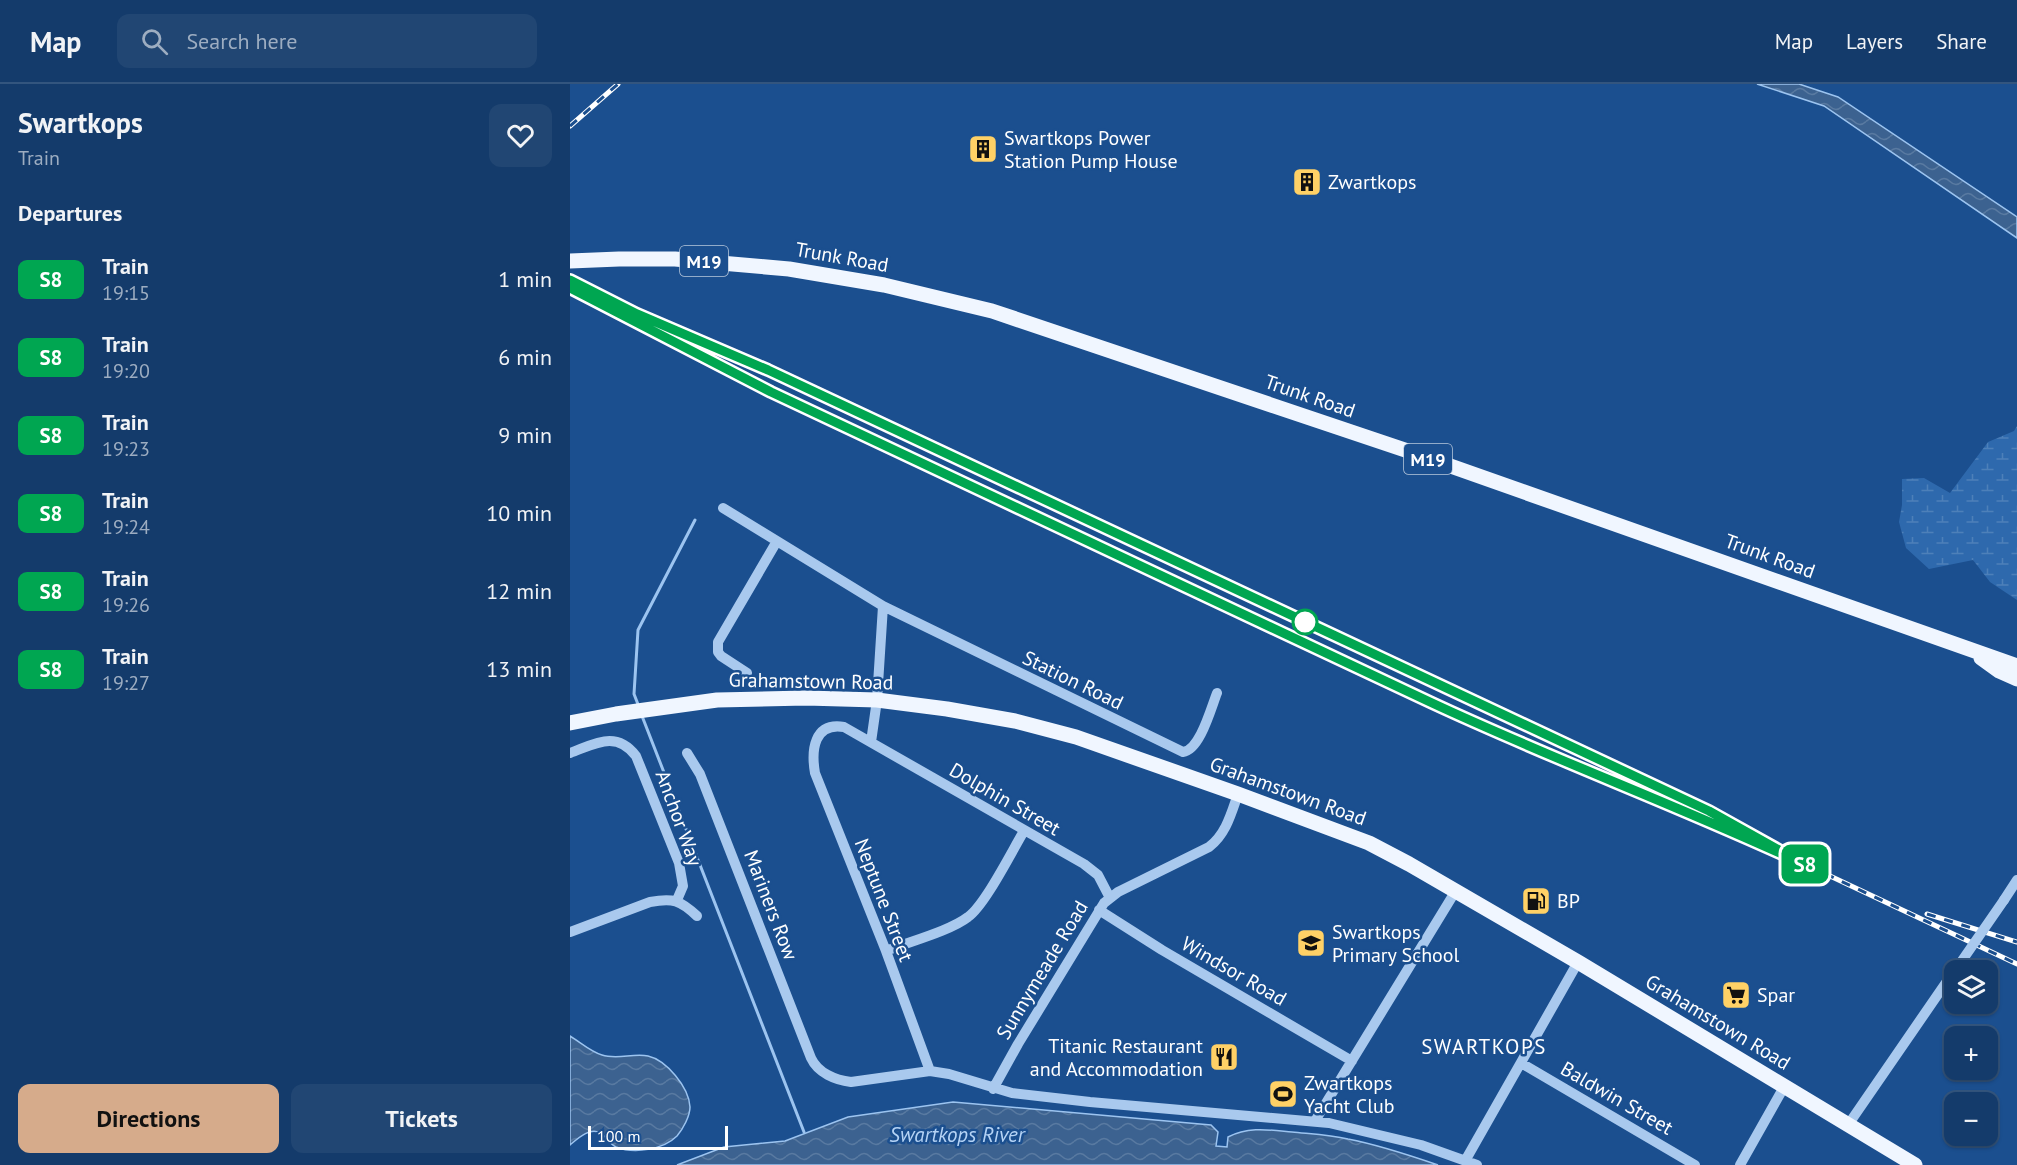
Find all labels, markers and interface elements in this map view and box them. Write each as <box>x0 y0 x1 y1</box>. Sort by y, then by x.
search box <box>117 14 537 68</box>
text: Map <box>30 23 81 60</box>
icon: search <box>138 25 171 58</box>
text: Search here <box>186 27 297 55</box>
text: Map <box>1775 28 1813 55</box>
text: Layers <box>1846 28 1903 55</box>
text: Share <box>1936 28 1987 55</box>
text: Swartkops <box>18 104 143 141</box>
button: heart <box>489 104 552 167</box>
place label: Swartkops Power Station Pump House <box>1004 125 1178 174</box>
building icon: Swartkops Power Station Pump House <box>967 133 999 165</box>
text: Train <box>18 145 60 171</box>
building icon: Zwartkops <box>1291 166 1323 198</box>
place label: Zwartkops <box>1328 169 1416 195</box>
text: Departures <box>18 199 122 227</box>
street label: Trunk Road <box>793 236 891 278</box>
road number: M19 <box>680 246 728 276</box>
text: Train <box>102 252 149 280</box>
text: 1 min <box>498 265 552 293</box>
text: S8 <box>39 266 63 293</box>
text: 19:15 <box>102 280 150 306</box>
text: Train <box>102 330 149 358</box>
text: 6 min <box>498 343 552 371</box>
text: S8 <box>39 344 63 371</box>
text: 19:20 <box>102 358 150 384</box>
street label: Trunk Road <box>1261 368 1359 424</box>
text: Train <box>102 408 149 436</box>
text: 9 min <box>498 421 552 449</box>
text: S8 <box>39 422 63 449</box>
text: 19:23 <box>102 436 150 462</box>
road number: M19 <box>1404 444 1452 474</box>
text: Train <box>102 486 149 514</box>
text: 10 min <box>486 499 552 527</box>
text: S8 <box>39 500 63 527</box>
text: 19:24 <box>102 514 150 540</box>
street label: Trunk Road <box>1721 528 1819 584</box>
text: Train <box>102 564 149 592</box>
text: 12 min <box>486 577 552 605</box>
text: S8 <box>39 578 63 605</box>
text: 19:26 <box>102 592 150 618</box>
unlabelled marker <box>1292 609 1318 635</box>
text: Train <box>102 642 149 670</box>
street label: Station Road <box>1018 644 1128 716</box>
text: 13 min <box>486 655 552 683</box>
text: S8 <box>39 656 63 683</box>
street label: Grahamstown Road <box>728 667 894 695</box>
text: 19:27 <box>102 670 150 696</box>
street label: Grahamstown Road <box>1206 751 1370 831</box>
street label: Dolphin Street <box>945 757 1065 841</box>
street label: Anchor Way <box>650 767 709 870</box>
street label: Neptune Street <box>849 835 919 965</box>
line badge: S8 <box>1778 844 1832 884</box>
street label: Mariners Row <box>738 846 804 964</box>
text: S8 <box>1793 851 1817 878</box>
fuel station icon: BP <box>1520 885 1552 917</box>
place label: BP <box>1557 888 1580 914</box>
street label: Sunnymeade Road <box>990 896 1094 1044</box>
place label: Swartkops Primary School <box>1332 919 1460 968</box>
school or university icon: Swartkops Primary School <box>1295 927 1327 959</box>
street label: Windsor Road <box>1177 930 1291 1012</box>
map controls <box>1944 960 1998 1146</box>
button: layers <box>1944 960 1998 1014</box>
street label: Grahamstown Road <box>1641 968 1795 1076</box>
supermarket icon: Spar <box>1720 979 1752 1011</box>
place label: Spar <box>1757 982 1795 1008</box>
button: + <box>1944 1026 1998 1080</box>
place label: Titanic Restaurant and Accommodation <box>1030 1033 1203 1082</box>
district label: SWARTKOPS <box>1421 1033 1547 1060</box>
restaurant icon: Titanic Restaurant and Accommodation <box>1208 1041 1240 1073</box>
street label: Baldwin Street <box>1556 1055 1678 1141</box>
place label: Zwartkops Yacht Club <box>1304 1070 1395 1119</box>
sports icon: Zwartkops Yacht Club <box>1267 1078 1299 1110</box>
button: Directions <box>18 1084 279 1153</box>
button: Tickets <box>291 1084 552 1153</box>
button: − <box>1944 1092 1998 1146</box>
water label: Swartkops River <box>889 1121 1027 1148</box>
scale bar <box>588 1123 728 1150</box>
text: 100 m <box>597 1126 640 1146</box>

